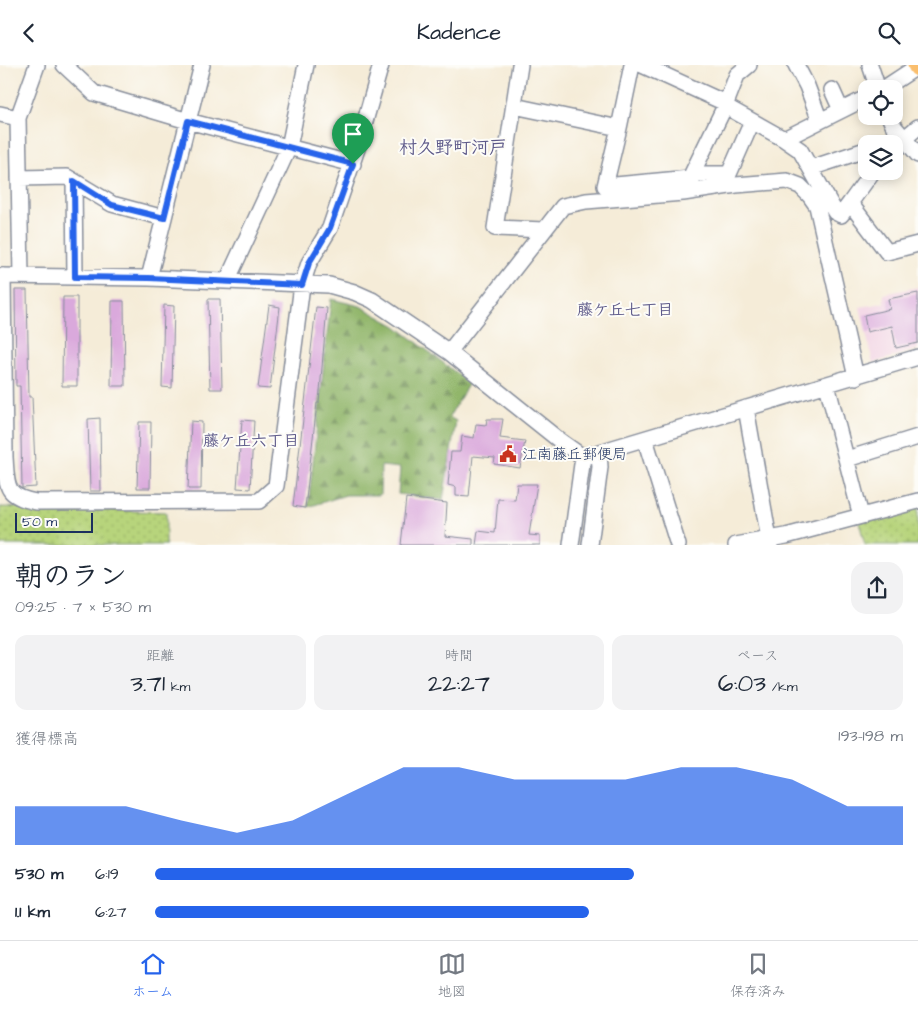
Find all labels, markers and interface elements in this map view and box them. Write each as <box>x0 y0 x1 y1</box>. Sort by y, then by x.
text: Kadence <box>417 17 501 48</box>
icon: back <box>15 19 43 47</box>
icon: search <box>875 19 903 47</box>
map controls <box>858 80 903 180</box>
button: locate <box>858 80 903 125</box>
pin <box>332 113 374 164</box>
icon: arrive <box>339 120 367 148</box>
district label: 村久野町河戸 <box>399 135 507 160</box>
button: layers <box>858 135 903 180</box>
district label: 藤ケ丘七丁目 <box>577 299 673 321</box>
district label: 藤ケ丘六丁目 <box>203 430 299 452</box>
public building icon: 江南藤丘郵便局 <box>498 444 518 464</box>
place label: 江南藤丘郵便局 <box>522 444 627 465</box>
scale bar <box>15 510 92 533</box>
text: 50 m <box>22 512 57 532</box>
text: 朝のラン <box>15 557 127 596</box>
button: share <box>851 562 903 614</box>
text: 09:25 · 7 × 530 m <box>15 596 151 618</box>
text: 距離 <box>146 646 174 666</box>
text: 時間 <box>445 646 473 666</box>
text: ペース <box>737 646 778 666</box>
text: 3.71 <box>130 666 165 701</box>
text: 22:27 <box>428 666 490 701</box>
text: 6:03 <box>718 666 766 701</box>
text: km <box>165 677 190 697</box>
text: /km <box>766 677 798 697</box>
text: 193–198 m <box>838 725 903 747</box>
text: 獲得標高 <box>15 728 79 750</box>
text: 530 m <box>15 863 63 885</box>
text: 6:19 <box>95 863 119 885</box>
text: 1.1 km <box>15 901 50 923</box>
text: 6:27 <box>95 901 127 923</box>
tab: ホーム <box>132 950 174 1002</box>
tab: 地図 <box>438 950 466 1002</box>
tab: 保存済み <box>730 950 786 1002</box>

